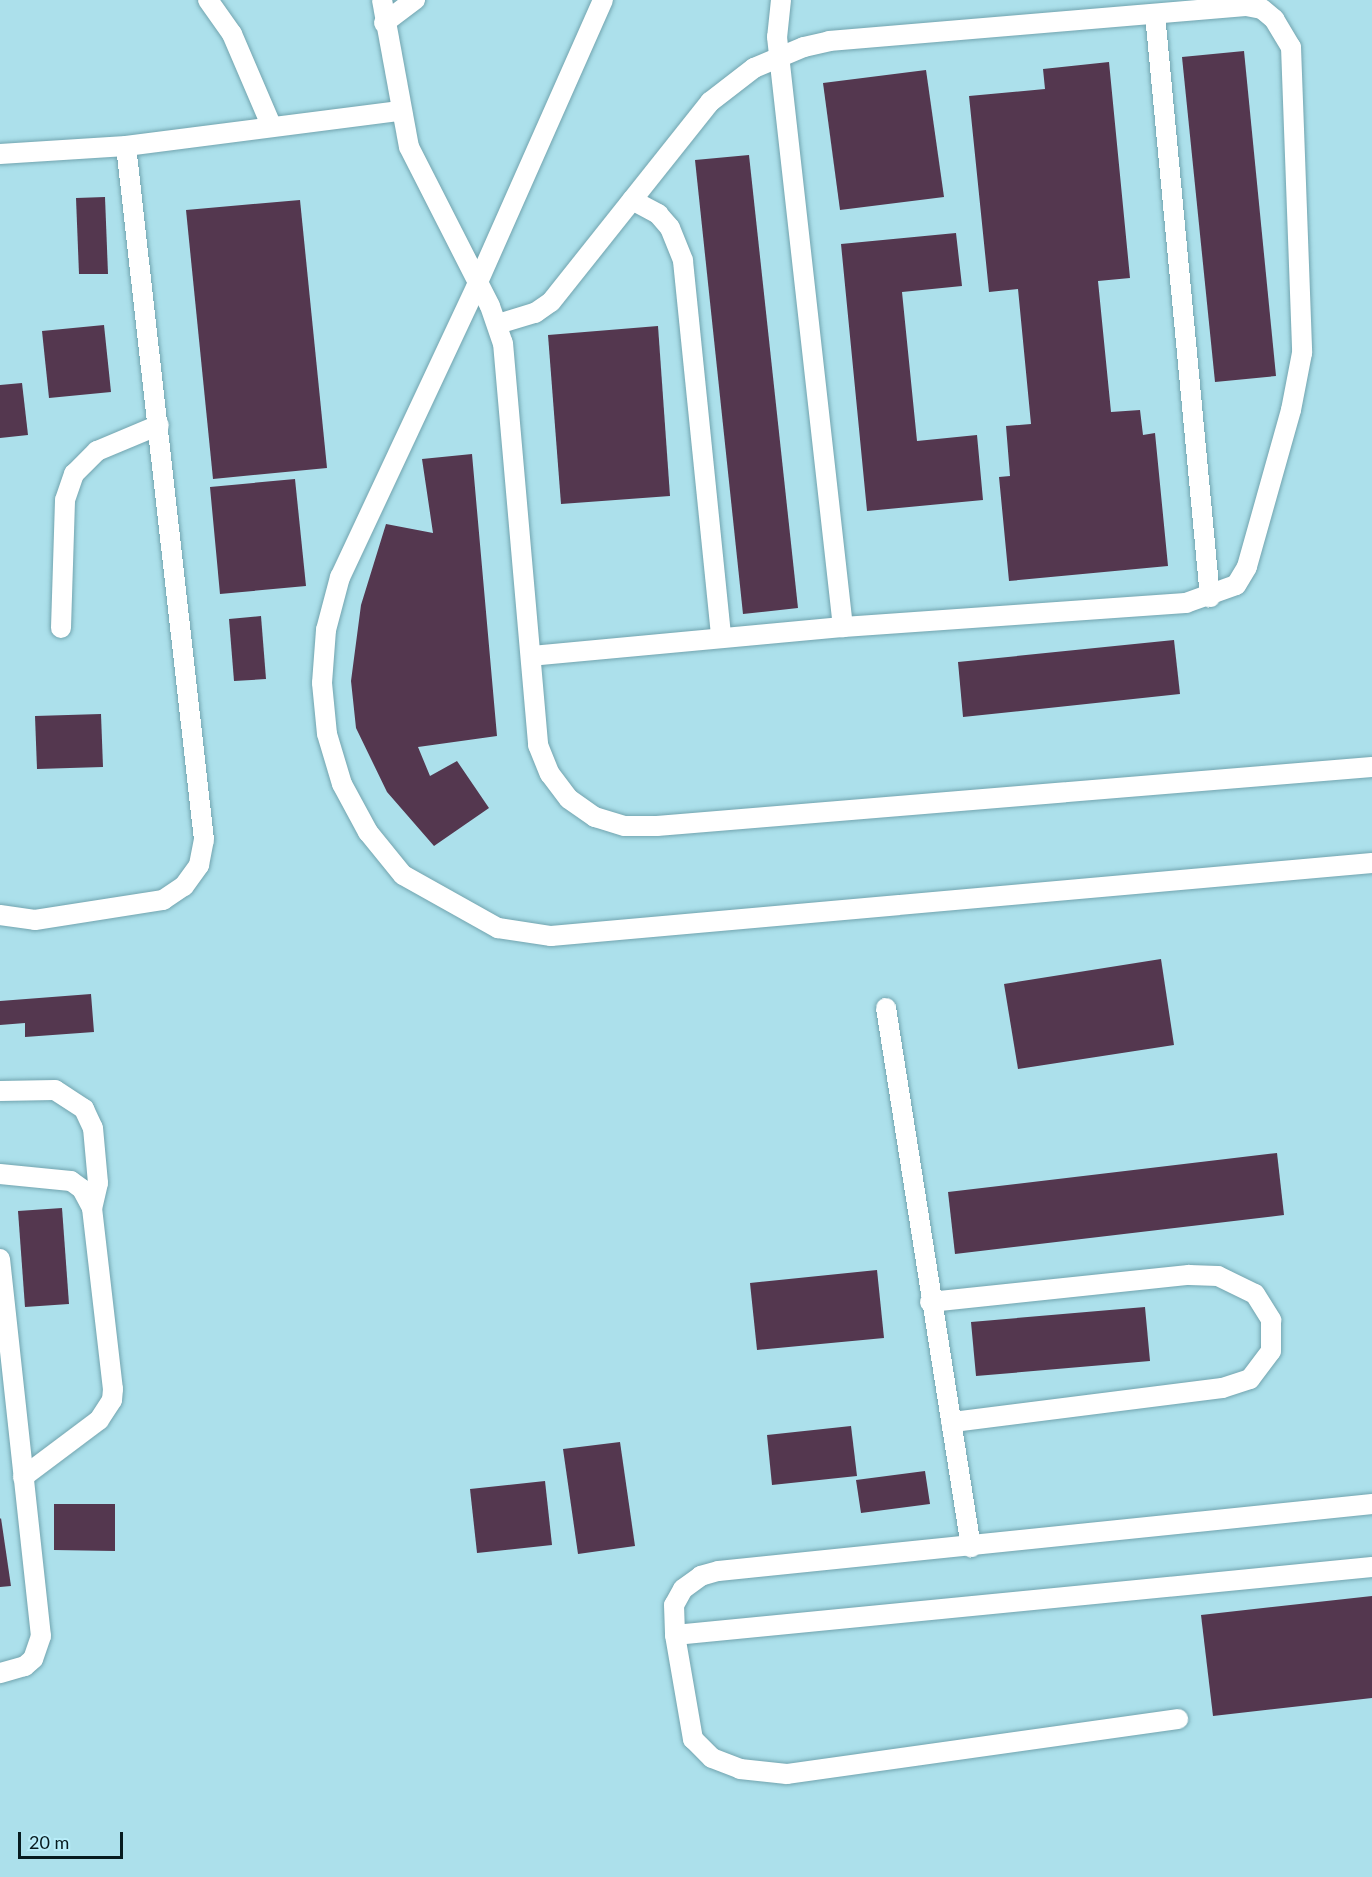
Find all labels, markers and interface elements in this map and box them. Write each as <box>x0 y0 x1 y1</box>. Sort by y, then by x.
scale bar <box>21 1820 126 1858</box>
text: 20 m <box>29 1831 69 1853</box>

